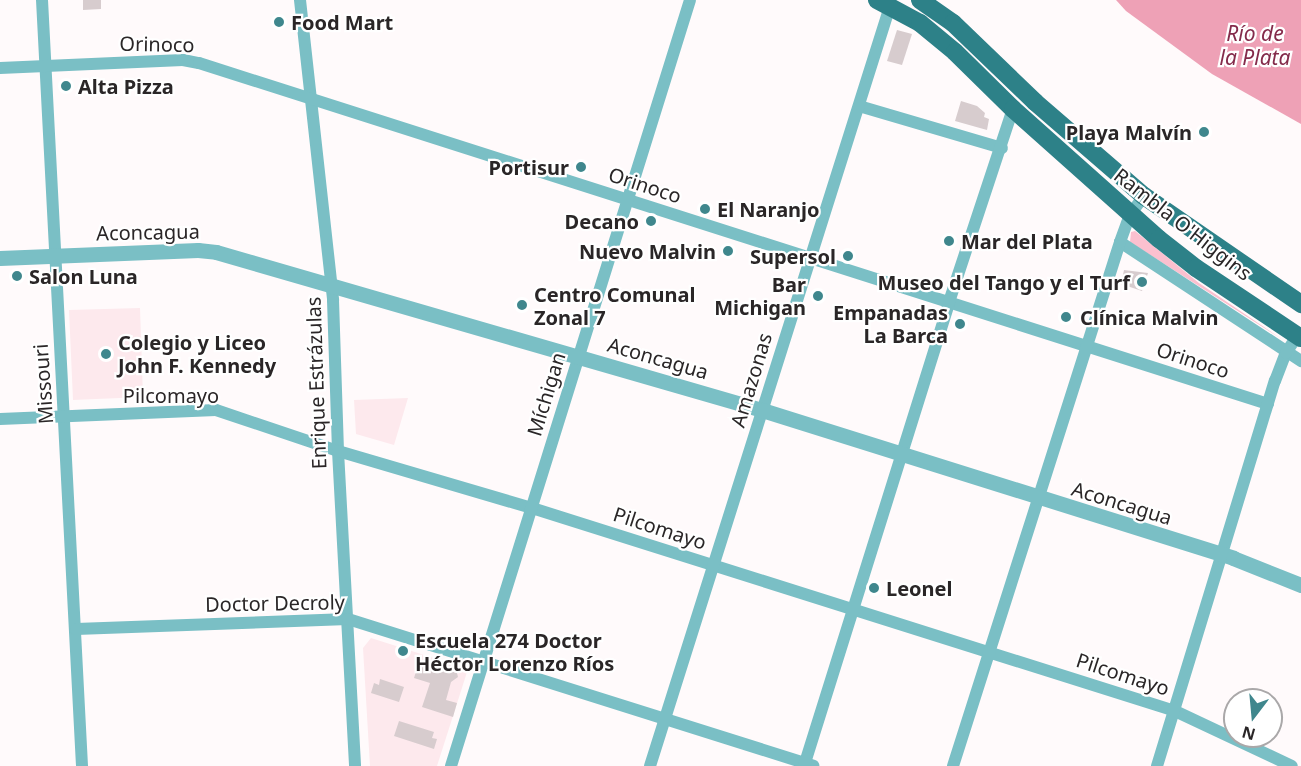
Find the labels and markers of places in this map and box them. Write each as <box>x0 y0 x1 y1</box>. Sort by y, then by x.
place label: Food Mart <box>291 10 393 34</box>
marker: Food Mart <box>272 15 286 29</box>
place label: Alta Pizza <box>78 74 174 98</box>
marker: Alta Pizza <box>59 79 73 93</box>
place label: Playa Malvín <box>1066 120 1192 144</box>
marker: Playa Malvín <box>1197 125 1211 139</box>
place label: Portisur <box>489 155 569 179</box>
marker: Portisur <box>574 160 588 174</box>
place label: El Naranjo <box>717 197 820 221</box>
marker: El Naranjo <box>698 202 712 216</box>
place label: Decano <box>565 209 639 233</box>
marker: Decano <box>644 214 658 228</box>
place label: Mar del Plata <box>961 229 1093 253</box>
marker: Mar del Plata <box>942 234 956 248</box>
place label: Nuevo Malvin <box>579 239 716 263</box>
marker: Nuevo Malvin <box>721 244 735 258</box>
place label: Supersol <box>750 244 836 268</box>
marker: Supersol <box>841 249 855 263</box>
place label: Salon Luna <box>29 264 138 288</box>
marker: Salon Luna <box>10 269 24 283</box>
place label: Museo del Tango y el Turf <box>878 270 1130 294</box>
place label: Bar Michigan <box>714 272 806 319</box>
marker: Museo del Tango y el Turf <box>1135 275 1149 289</box>
place label: Centro Comunal Zonal 7 <box>534 282 695 329</box>
marker: Bar Michigan <box>811 289 825 303</box>
marker: Centro Comunal Zonal 7 <box>515 298 529 312</box>
place label: Empanadas La Barca <box>833 300 948 347</box>
place label: Clínica Malvin <box>1080 305 1218 329</box>
marker: Clínica Malvin <box>1057 308 1075 326</box>
marker: Empanadas La Barca <box>953 317 967 331</box>
place label: Colegio y Liceo John F. Kennedy <box>118 330 276 377</box>
marker: Colegio y Liceo John F. Kennedy <box>99 347 113 361</box>
place label: Leonel <box>886 576 953 600</box>
marker: Leonel <box>867 581 881 595</box>
place label: Escuela 274 Doctor Héctor Lorenzo Ríos <box>415 628 614 675</box>
marker: Escuela 274 Doctor Héctor Lorenzo Ríos <box>396 644 410 658</box>

